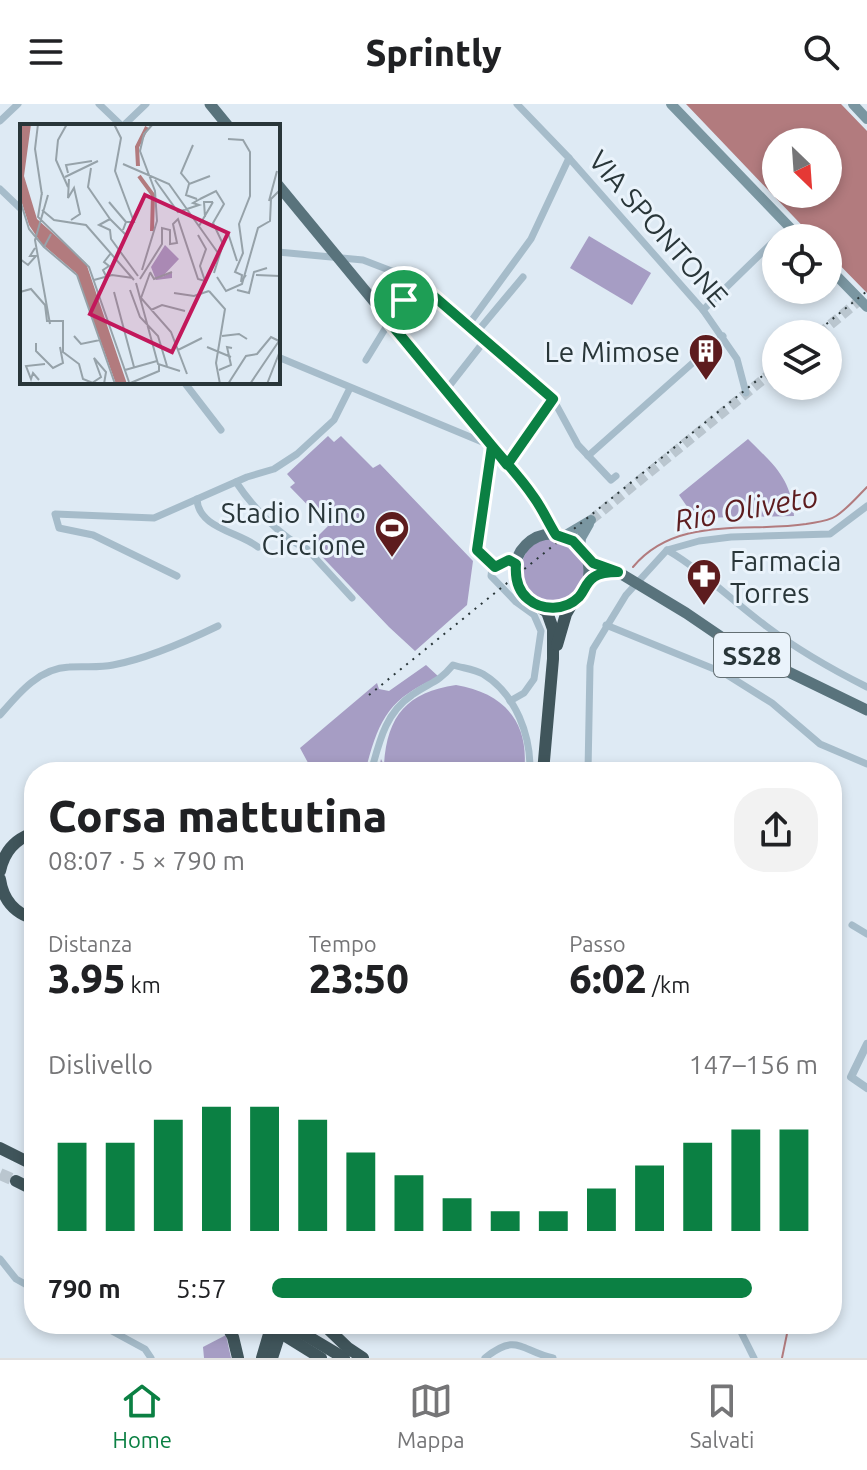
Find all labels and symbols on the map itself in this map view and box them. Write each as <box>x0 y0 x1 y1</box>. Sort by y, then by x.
inset map <box>20 124 280 384</box>
north arrow <box>762 128 842 208</box>
street label: VIA SPONTONE <box>583 144 735 312</box>
pin <box>370 266 438 334</box>
building icon: Le Mimose <box>687 332 725 382</box>
place label: Le Mimose <box>545 336 680 367</box>
water label: Rio Oliveto <box>672 479 820 537</box>
place label: Stadio Nino Ciccione <box>221 497 366 560</box>
sports icon: Stadio Nino Ciccione <box>373 509 411 559</box>
place label: Farmacia Torres <box>730 545 841 608</box>
pharmacy icon: Farmacia Torres <box>685 557 723 607</box>
road number: SS28 <box>714 633 790 677</box>

